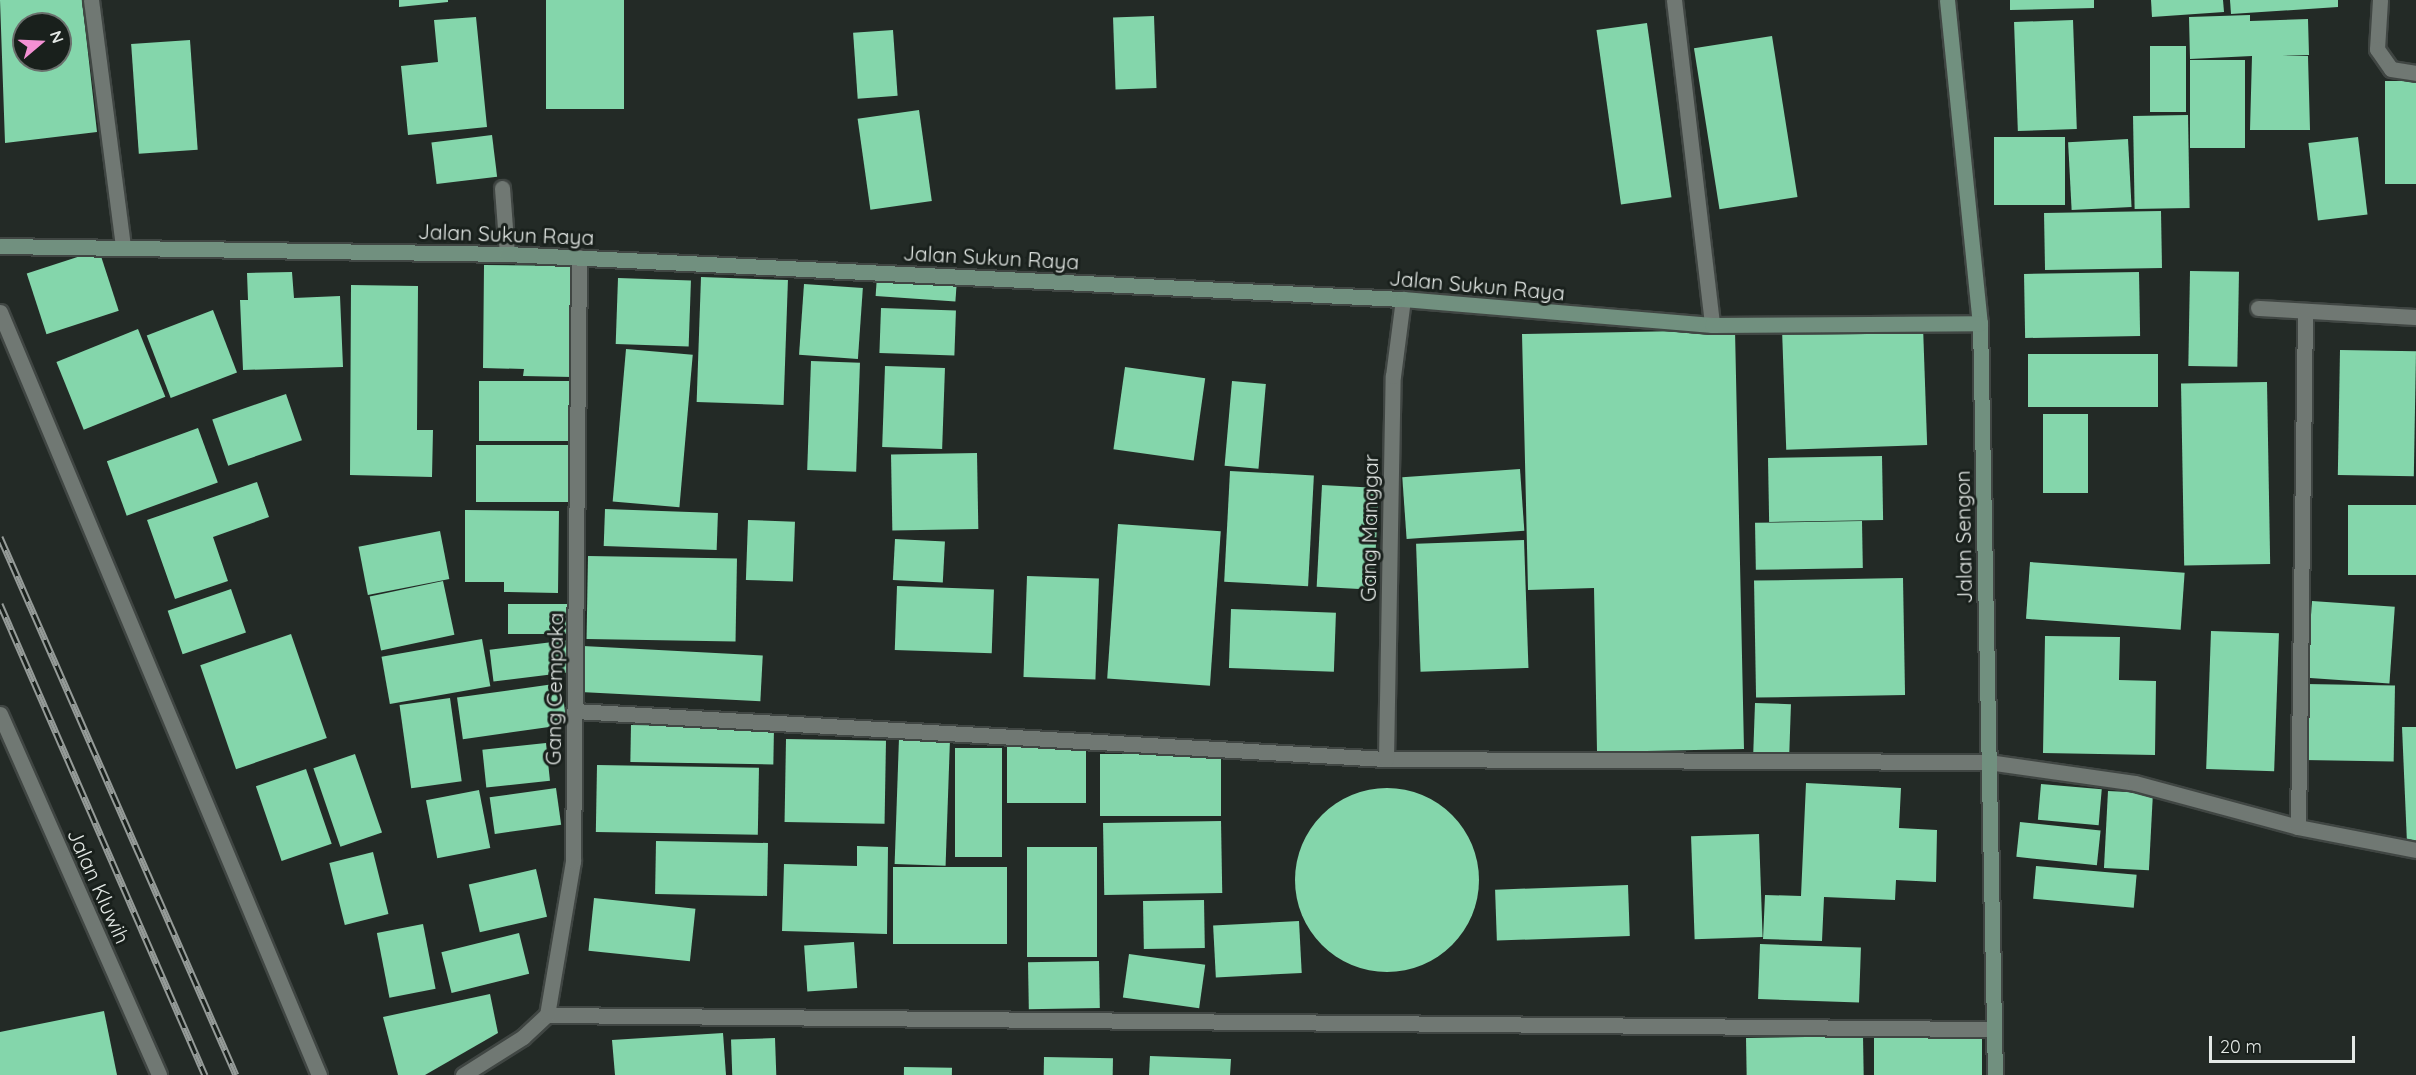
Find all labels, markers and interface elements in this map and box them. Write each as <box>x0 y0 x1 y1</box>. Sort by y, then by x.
north arrow <box>12 12 72 72</box>
text: N <box>46 28 68 46</box>
street label: Jalan Sukun Raya <box>417 218 595 250</box>
street label: Jalan Sukun Raya <box>902 240 1080 274</box>
street label: Jalan Sukun Raya <box>1388 265 1566 305</box>
street label: Gang Manggar <box>1355 454 1383 602</box>
street label: Jalan Sengon <box>1949 470 1977 604</box>
street label: Gang Cempaka <box>540 612 568 766</box>
street label: Jalan Kluwih <box>62 825 136 947</box>
scale bar <box>2212 1024 2358 1062</box>
text: 20 m <box>2220 1035 2262 1058</box>

